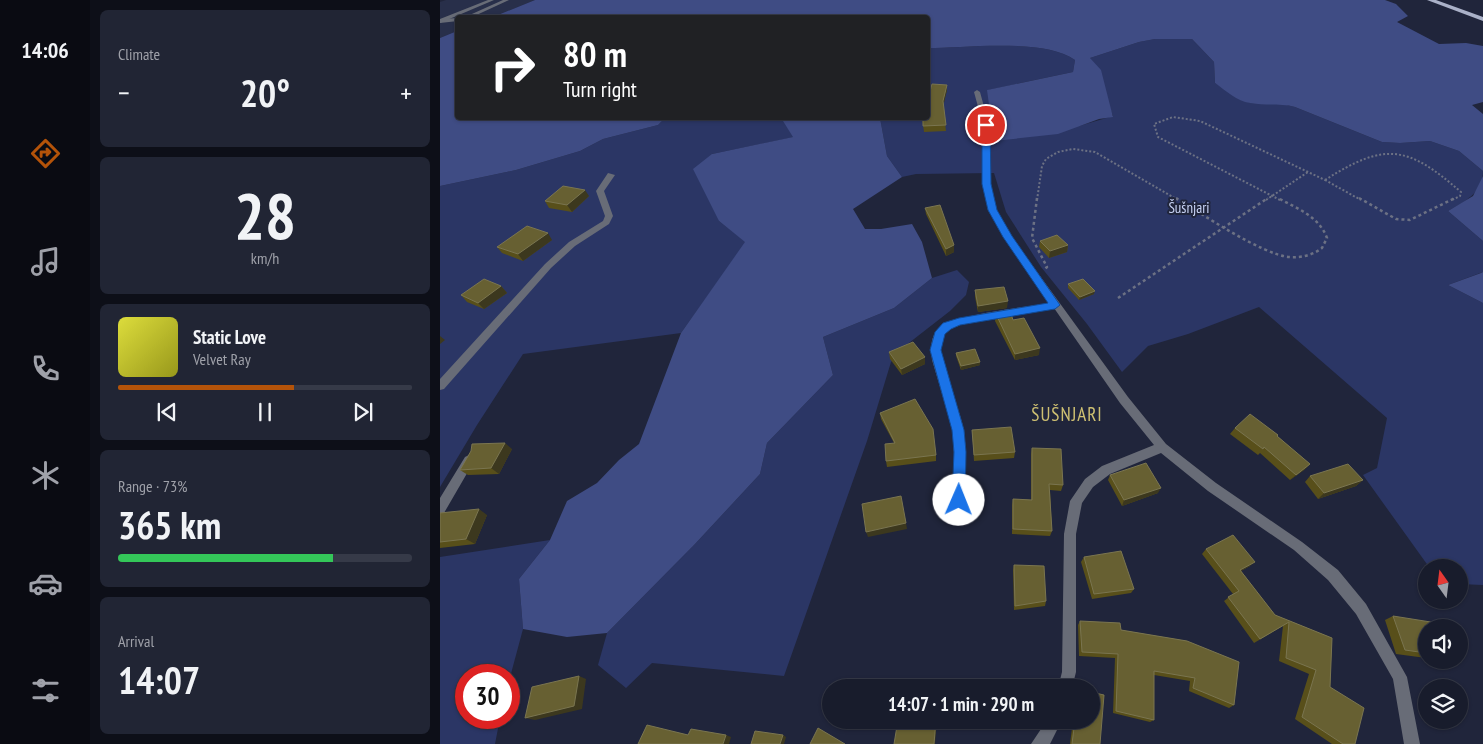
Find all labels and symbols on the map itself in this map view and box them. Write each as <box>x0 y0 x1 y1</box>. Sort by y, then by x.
pin <box>965 104 1007 146</box>
park label: Šušnjari <box>1168 198 1210 217</box>
district label: ŠUŠNJARI <box>1031 402 1103 426</box>
position arrow <box>932 473 984 525</box>
north arrow <box>1418 559 1468 609</box>
speed limit sign: 30 <box>455 664 520 729</box>

